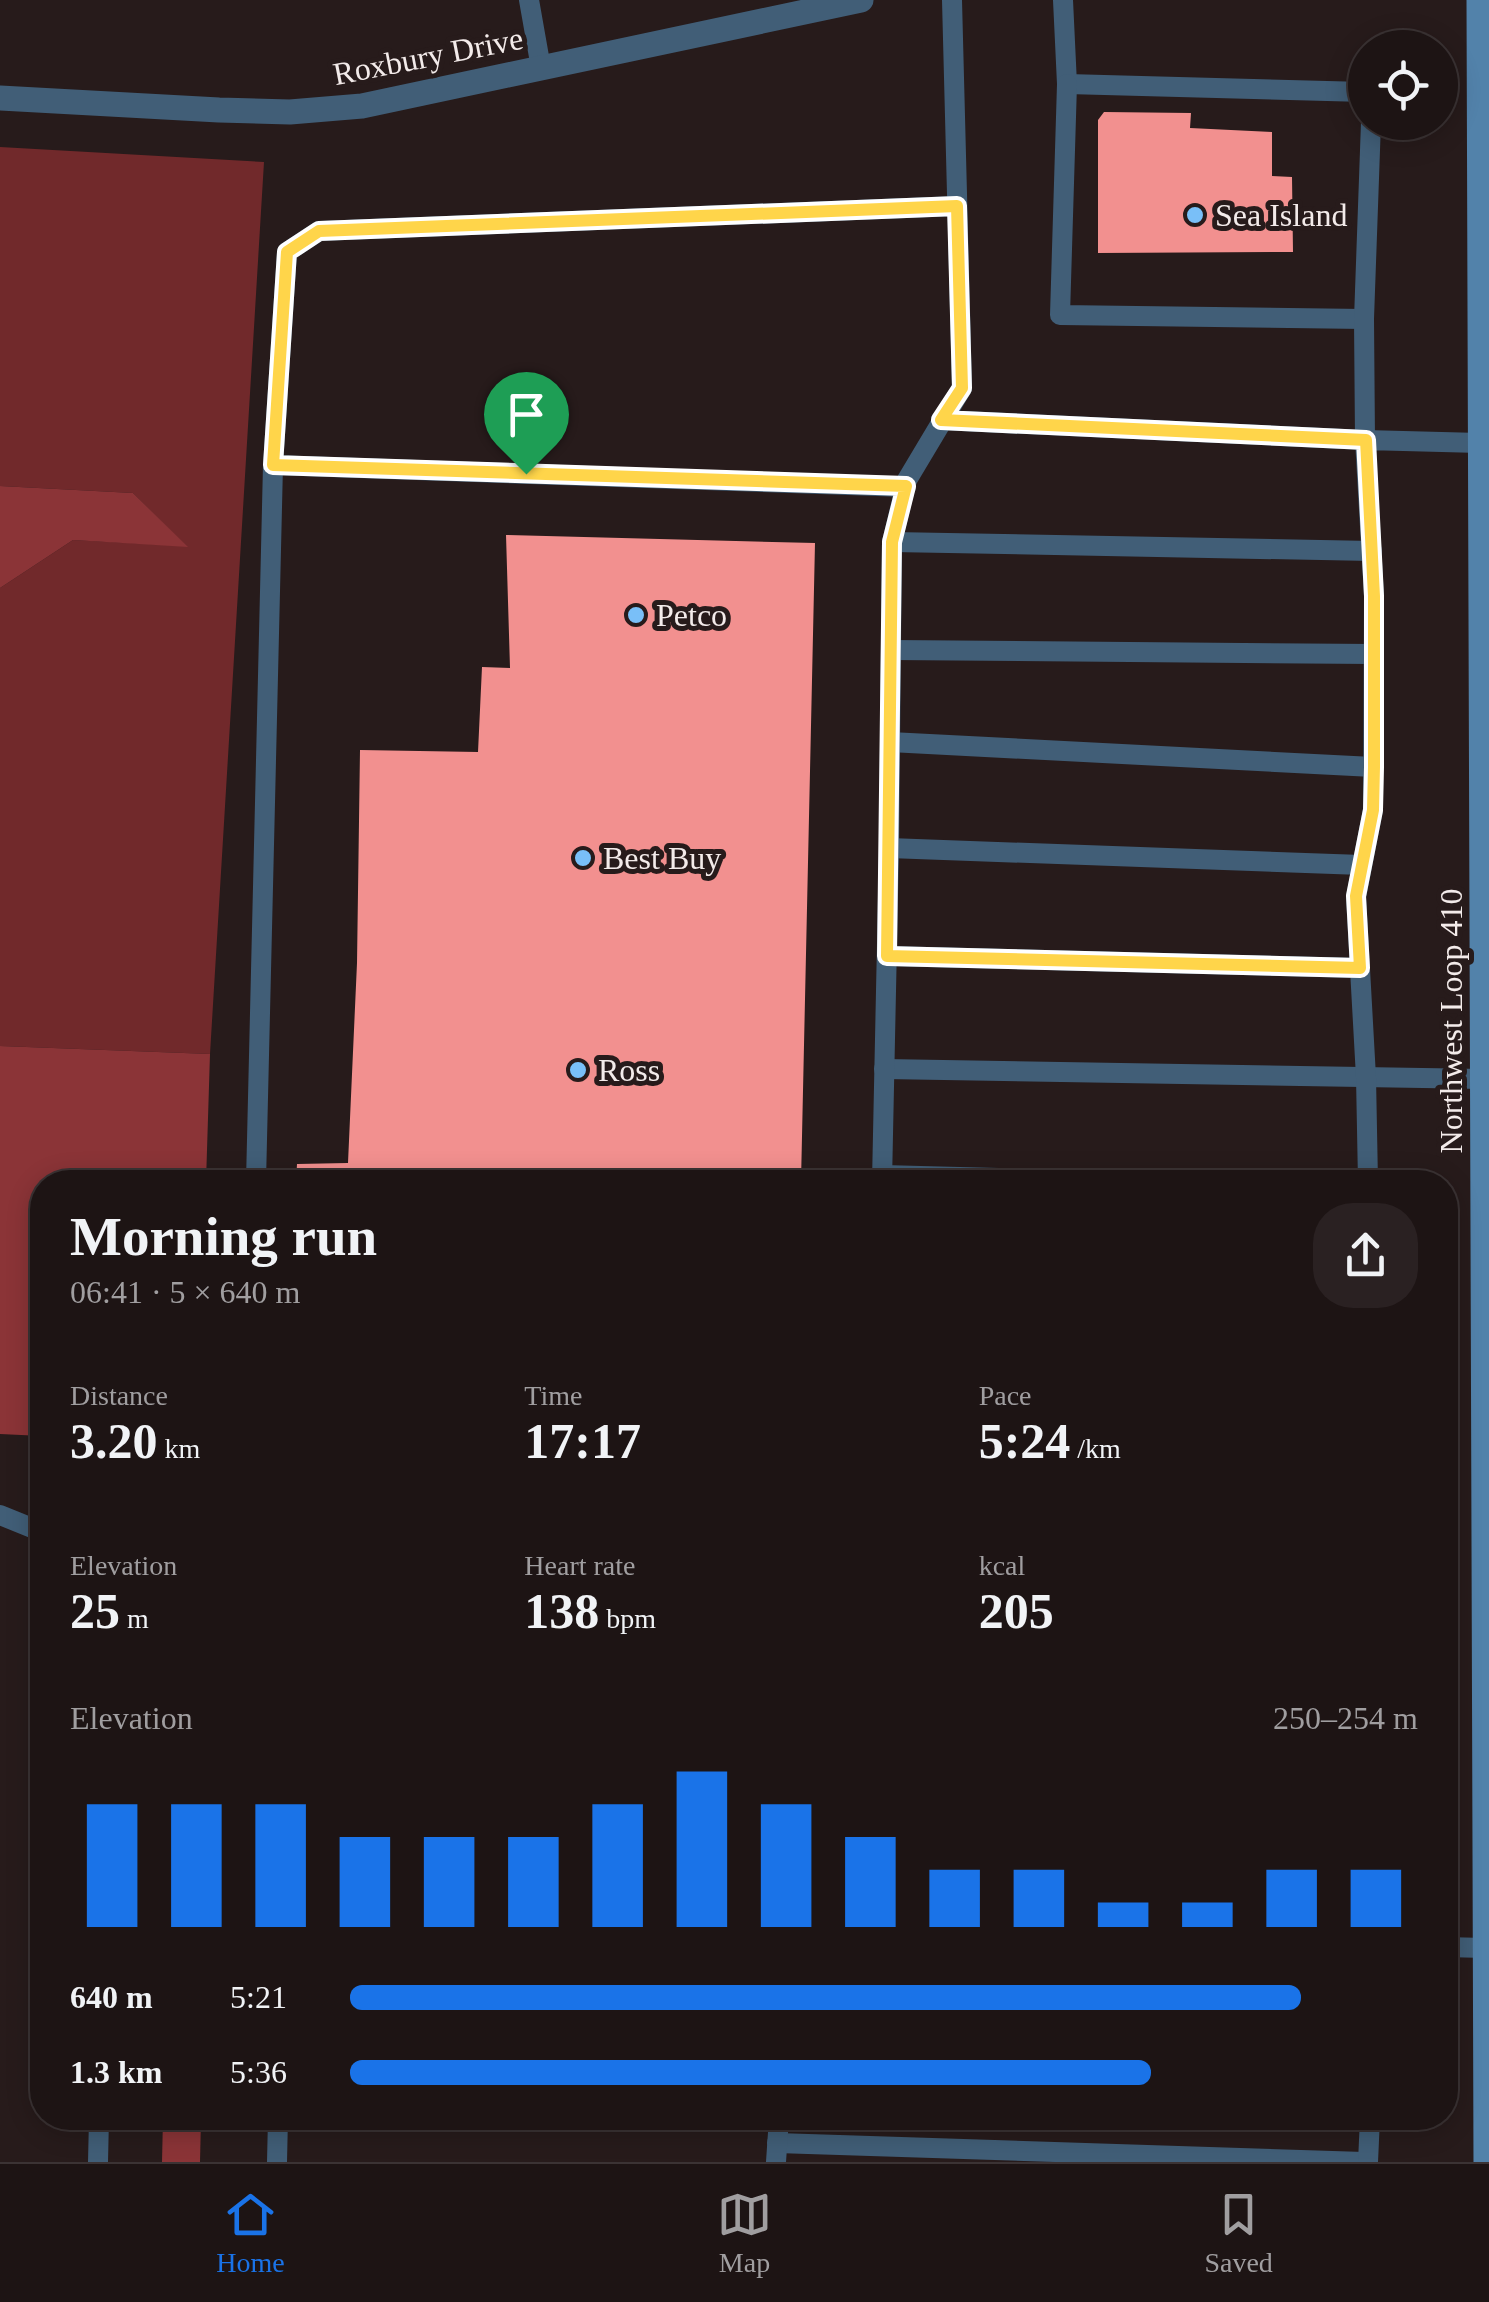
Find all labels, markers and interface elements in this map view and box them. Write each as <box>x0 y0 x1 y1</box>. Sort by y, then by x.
street label: Roxbury Drive <box>330 20 526 92</box>
map controls <box>1348 30 1458 140</box>
button: locate <box>1348 30 1458 140</box>
place label: Sea Island <box>1215 197 1347 233</box>
marker: Sea Island <box>1184 204 1206 226</box>
pin <box>484 372 569 475</box>
icon: arrive <box>499 387 554 442</box>
place label: Petco <box>656 597 727 633</box>
marker: Petco <box>625 604 647 626</box>
place label: Best Buy <box>603 840 721 876</box>
marker: Best Buy <box>572 847 594 869</box>
street label: Northwest Loop 410 <box>1433 889 1469 1153</box>
place label: Ross <box>598 1052 660 1088</box>
marker: Ross <box>567 1059 589 1081</box>
button: share <box>1313 1203 1418 1308</box>
text: Morning run <box>70 1206 377 1267</box>
text: 06:41 · 5 × 640 m <box>70 1274 300 1310</box>
text: Distance <box>70 1380 168 1411</box>
text: Time <box>524 1380 582 1411</box>
text: Pace <box>979 1380 1032 1411</box>
text: 3.20 <box>70 1413 158 1469</box>
text: 17:17 <box>524 1413 641 1469</box>
text: 5:24 <box>979 1413 1070 1469</box>
text: km <box>158 1433 200 1464</box>
text: /km <box>1070 1433 1121 1464</box>
text: Elevation <box>70 1550 177 1581</box>
text: Heart rate <box>524 1550 635 1581</box>
text: kcal <box>979 1550 1025 1581</box>
text: 25 <box>70 1583 120 1639</box>
text: 138 <box>524 1583 599 1639</box>
text: 205 <box>979 1583 1054 1639</box>
text: m <box>120 1603 149 1634</box>
text: bpm <box>599 1603 656 1634</box>
text: Elevation <box>70 1700 193 1736</box>
text: 250–254 m <box>1273 1700 1418 1736</box>
text: 640 m <box>70 1979 153 2015</box>
text: 5:21 <box>230 1979 287 2015</box>
text: 1.3 km <box>70 2054 162 2090</box>
text: 5:36 <box>230 2054 287 2090</box>
tab: Home <box>216 2187 285 2279</box>
tab: Map <box>717 2187 772 2279</box>
tab: Saved <box>1204 2187 1273 2279</box>

